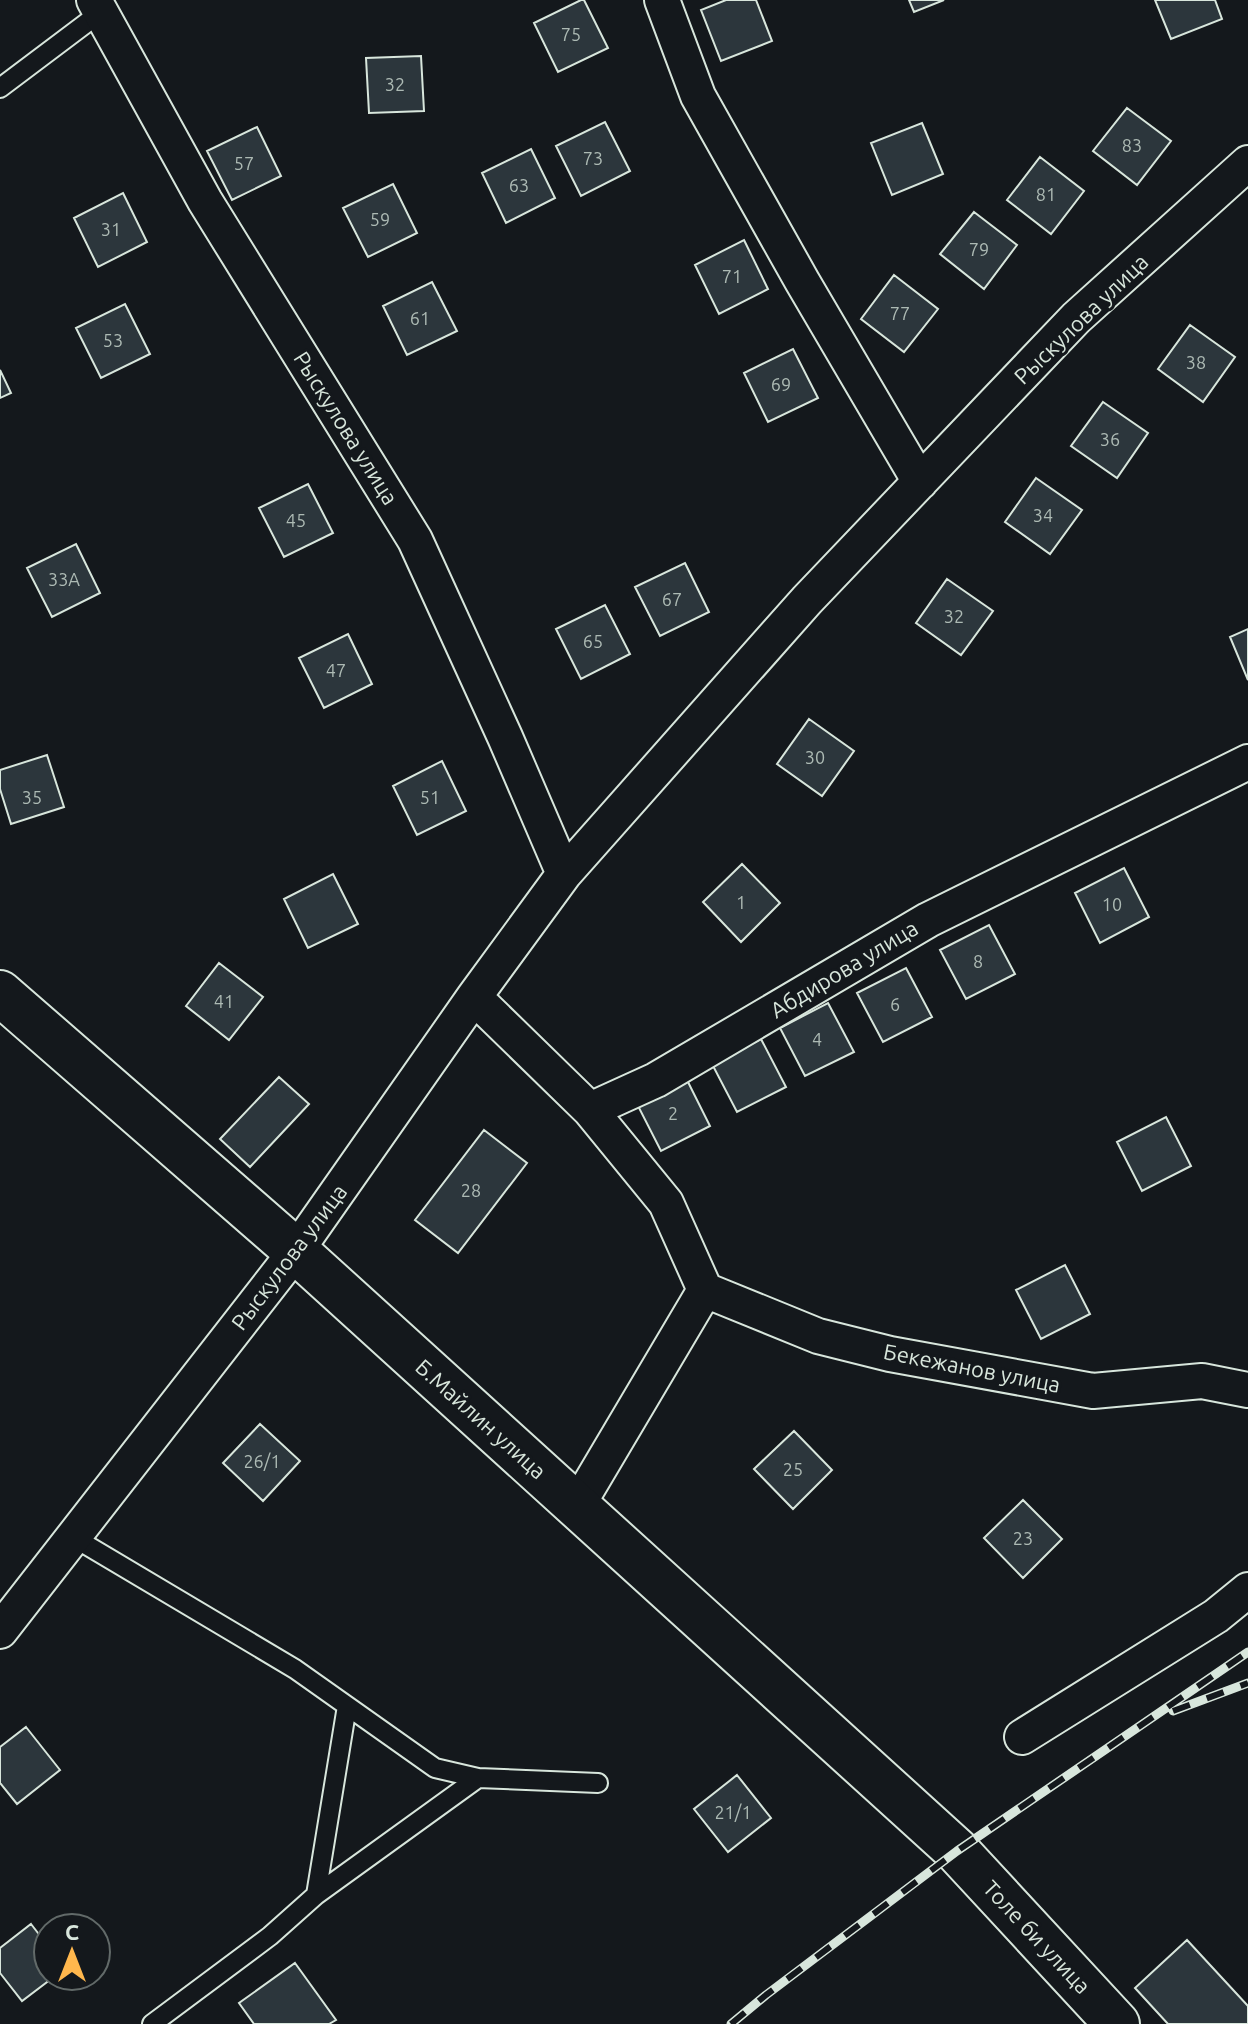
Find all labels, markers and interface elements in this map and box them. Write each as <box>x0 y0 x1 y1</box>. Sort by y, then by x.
house number: 75 <box>561 24 581 44</box>
house number: 32 <box>385 74 405 94</box>
house number: 83 <box>1122 135 1142 155</box>
house number: 73 <box>583 148 603 168</box>
house number: 57 <box>234 153 254 173</box>
house number: 63 <box>509 175 529 195</box>
house number: 81 <box>1036 184 1056 204</box>
house number: 59 <box>370 209 390 229</box>
house number: 31 <box>101 219 121 239</box>
house number: 79 <box>969 239 989 259</box>
street label: Рыскулова улица <box>1009 249 1153 389</box>
house number: 71 <box>722 266 742 286</box>
house number: 77 <box>890 303 910 323</box>
house number: 61 <box>410 308 430 328</box>
house number: 53 <box>103 330 123 350</box>
street label: Рыскулова улица <box>289 347 404 509</box>
house number: 38 <box>1186 352 1206 372</box>
house number: 69 <box>771 374 791 394</box>
house number: 36 <box>1100 429 1120 449</box>
house number: 34 <box>1033 505 1053 525</box>
house number: 45 <box>286 510 306 530</box>
house number: 33А <box>48 569 80 589</box>
house number: 67 <box>662 589 682 609</box>
house number: 32 <box>944 606 964 626</box>
house number: 65 <box>583 631 603 651</box>
house number: 47 <box>326 660 346 680</box>
house number: 30 <box>805 747 825 767</box>
house number: 35 <box>22 787 42 807</box>
house number: 51 <box>420 787 440 807</box>
house number: 1 <box>736 892 746 912</box>
house number: 10 <box>1102 894 1122 914</box>
street label: Абдирова улица <box>766 915 922 1022</box>
house number: 8 <box>973 951 983 971</box>
house number: 41 <box>214 991 234 1011</box>
house number: 6 <box>890 994 900 1014</box>
house number: 4 <box>812 1029 822 1049</box>
house number: 2 <box>668 1103 678 1123</box>
street label: Рыскулова улица <box>226 1179 351 1334</box>
house number: 28 <box>461 1180 481 1200</box>
street label: Бекежанов улица <box>882 1338 1063 1397</box>
street label: Б.Майлин улица <box>411 1354 552 1484</box>
house number: 26/1 <box>243 1451 281 1471</box>
house number: 25 <box>783 1459 803 1479</box>
house number: 23 <box>1013 1528 1033 1548</box>
house number: 21/1 <box>714 1802 752 1822</box>
street label: Толе би улица <box>979 1875 1096 1998</box>
north arrow <box>32 1912 112 1992</box>
text: С <box>65 1919 79 1944</box>

